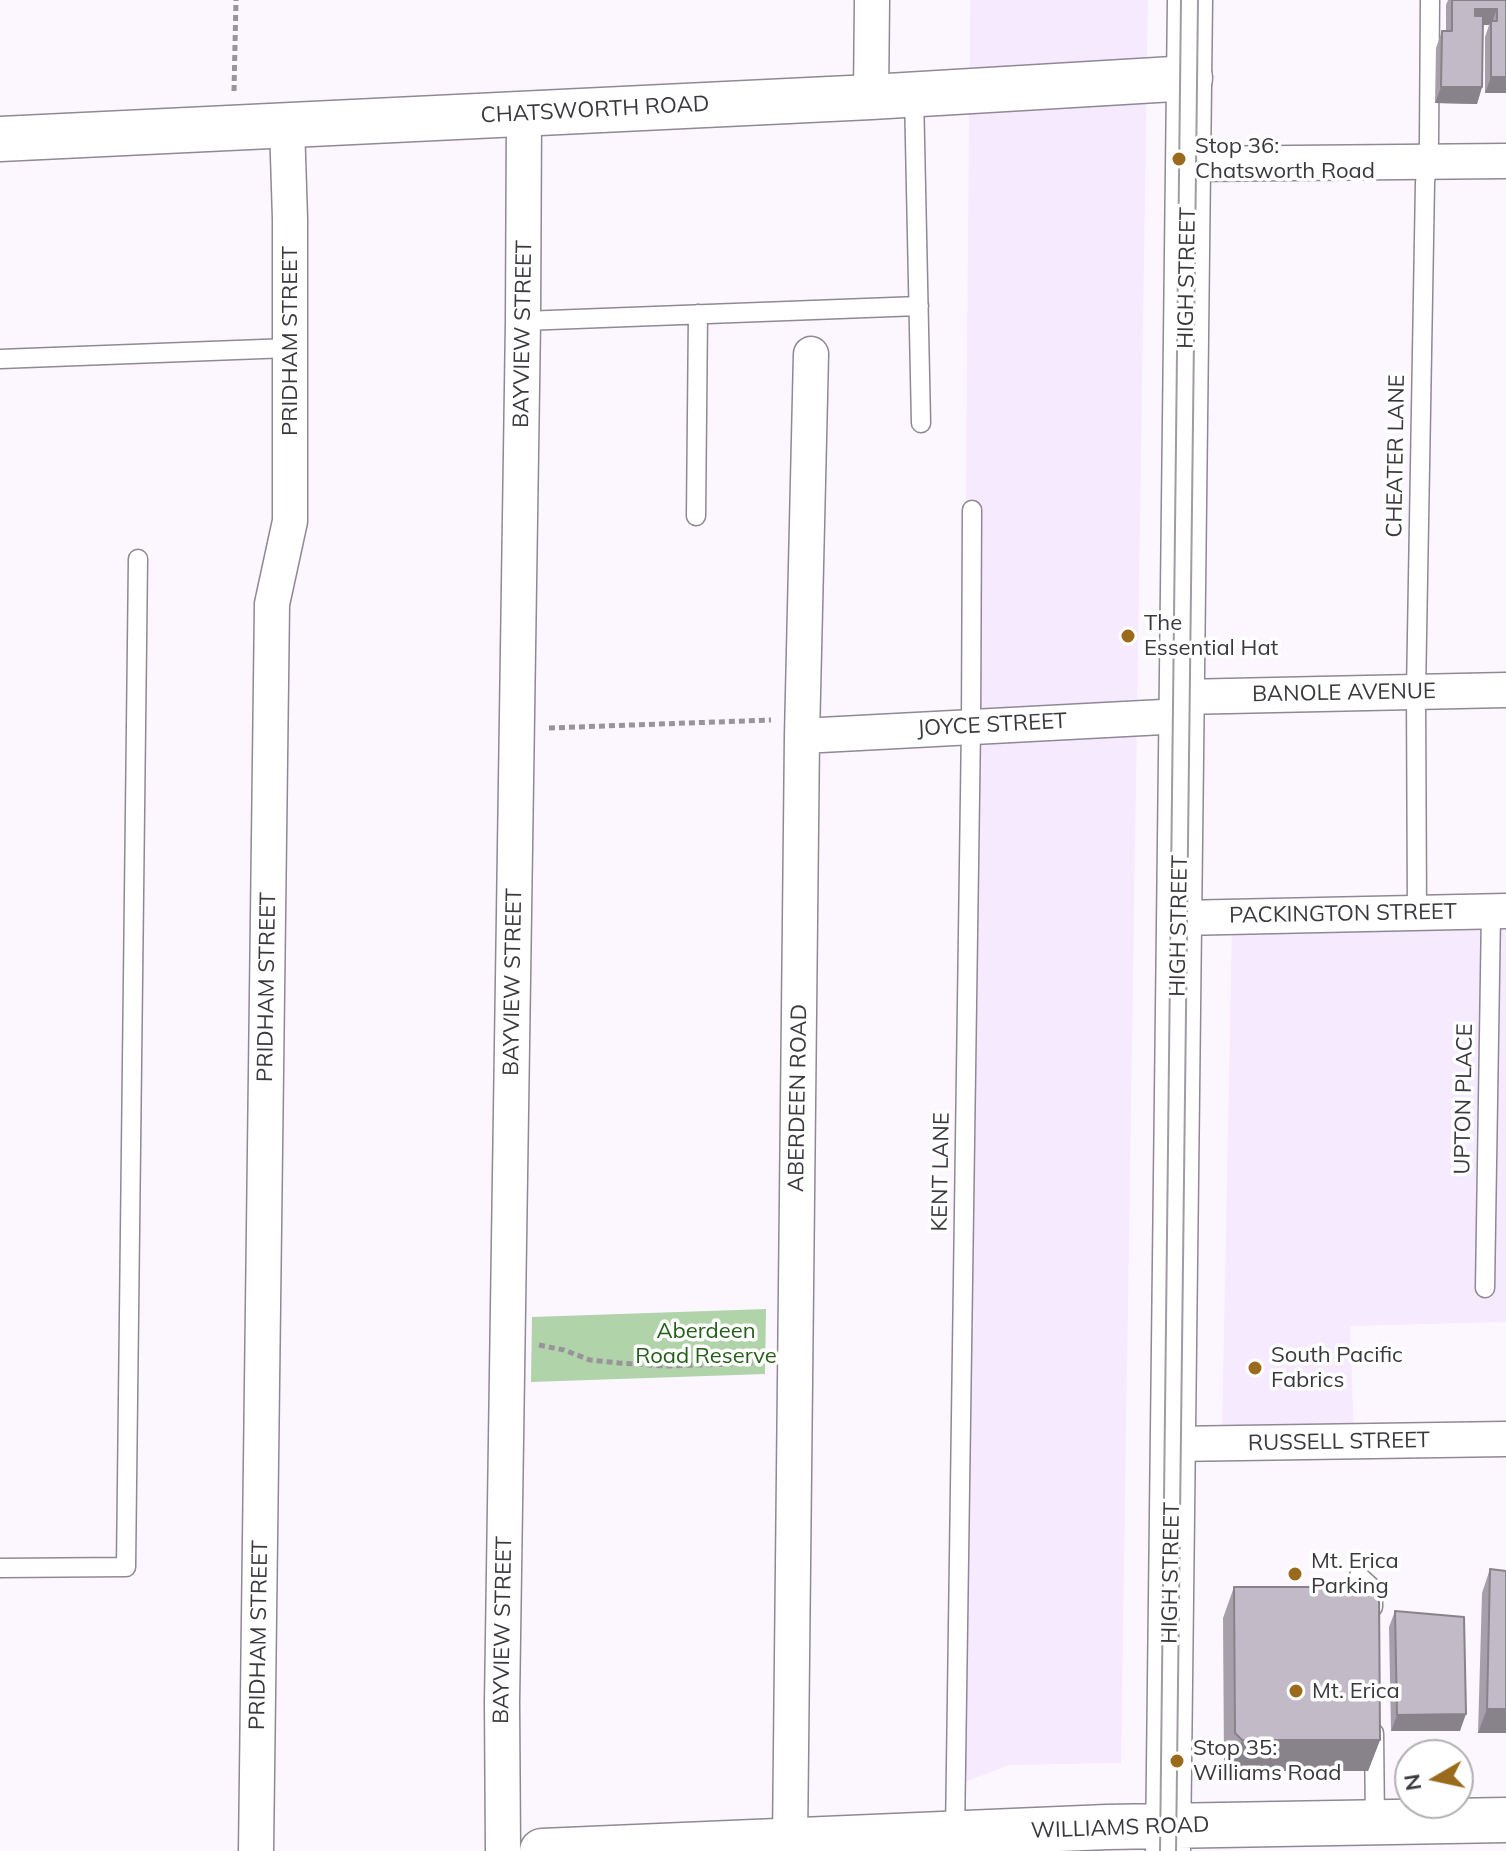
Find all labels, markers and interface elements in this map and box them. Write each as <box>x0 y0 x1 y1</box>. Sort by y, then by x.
street label: CHATSWORTH ROAD <box>480 91 710 129</box>
place label: Stop 36: Chatsworth Road <box>1195 133 1375 184</box>
marker: Stop 36: Chatsworth Road <box>1170 150 1188 168</box>
street label: HIGH STREET <box>1173 207 1201 349</box>
street label: BAYVIEW STREET <box>508 240 538 428</box>
street label: PRIDHAM STREET <box>277 246 303 436</box>
street label: CHEATER LANE <box>1381 374 1411 538</box>
place label: The Essential Hat <box>1144 610 1278 662</box>
marker: The Essential Hat <box>1119 627 1137 645</box>
street label: BANOLE AVENUE <box>1252 678 1436 708</box>
street label: JOYCE STREET <box>916 708 1068 742</box>
street label: HIGH STREET <box>1165 855 1193 997</box>
street label: BAYVIEW STREET <box>498 888 528 1076</box>
street label: PRIDHAM STREET <box>252 892 282 1082</box>
street label: PACKINGTON STREET <box>1229 899 1457 929</box>
street label: ABERDEEN ROAD <box>783 1004 813 1192</box>
street label: UPTON PLACE <box>1449 1023 1479 1175</box>
street label: KENT LANE <box>927 1112 955 1232</box>
park label: Aberdeen Road Reserve <box>635 1318 777 1370</box>
place label: South Pacific Fabrics <box>1271 1342 1403 1394</box>
marker: South Pacific Fabrics <box>1246 1359 1264 1377</box>
street label: RUSSELL STREET <box>1248 1427 1430 1457</box>
street label: HIGH STREET <box>1157 1502 1185 1644</box>
street label: BAYVIEW STREET <box>488 1536 518 1724</box>
street label: PRIDHAM STREET <box>244 1540 274 1730</box>
place label: Mt. Erica Parking <box>1311 1548 1399 1600</box>
marker: Mt. Erica Parking <box>1286 1565 1304 1583</box>
place label: Mt. Erica <box>1312 1678 1400 1704</box>
marker: Mt. Erica <box>1287 1682 1305 1700</box>
place label: Stop 35: Williams Road <box>1193 1735 1342 1786</box>
north arrow <box>1394 1739 1474 1819</box>
marker: Stop 35: Williams Road <box>1168 1752 1186 1770</box>
text: N <box>1397 1772 1427 1793</box>
street label: WILLIAMS ROAD <box>1030 1812 1210 1844</box>

